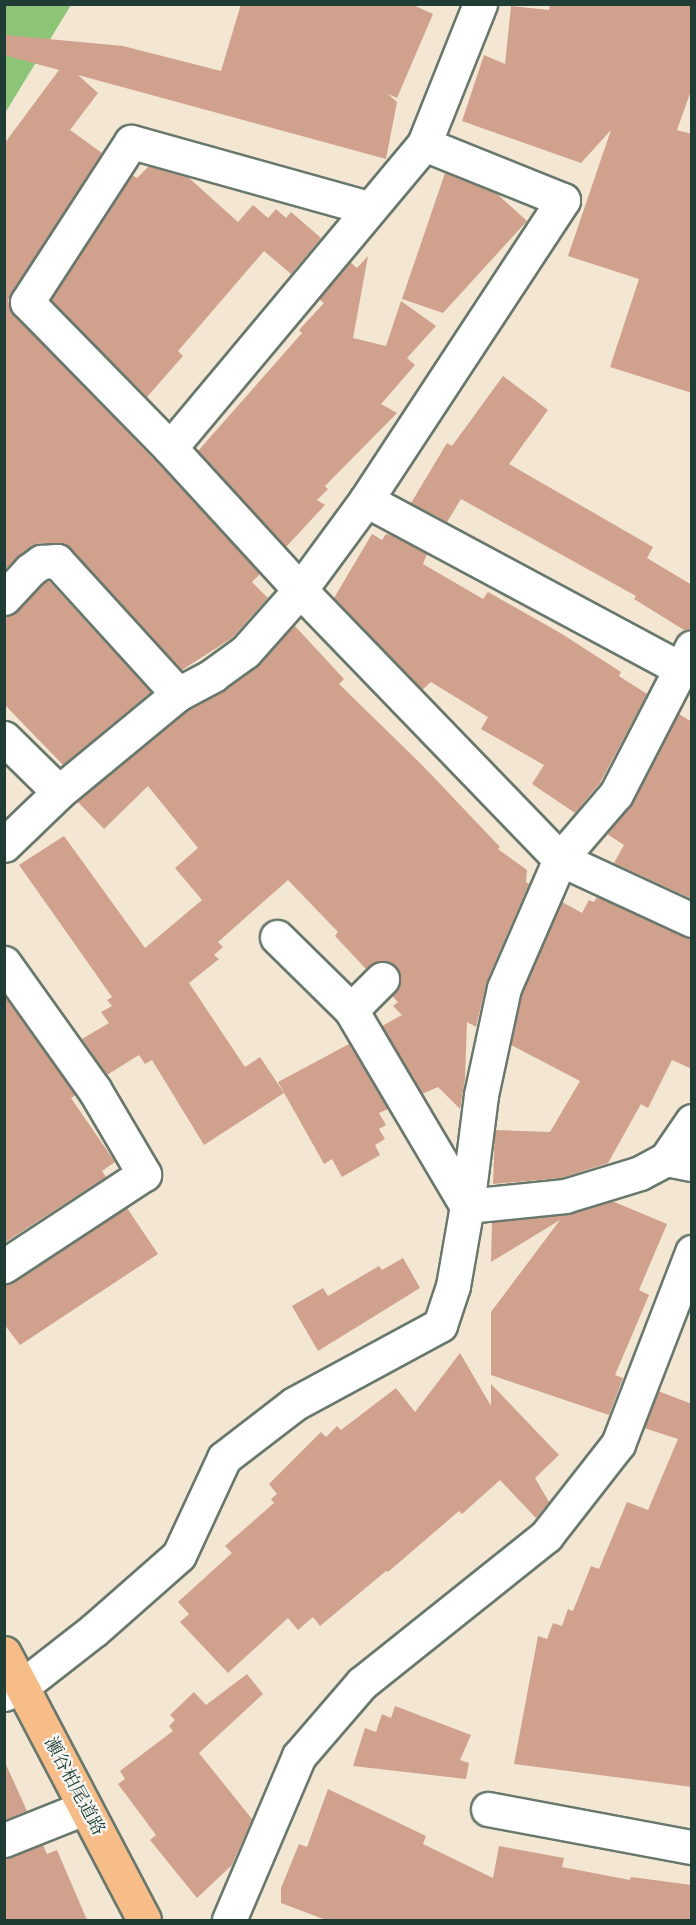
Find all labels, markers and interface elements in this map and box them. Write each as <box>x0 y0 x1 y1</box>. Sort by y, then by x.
street label: 瀬谷柏尾道路 <box>38 1734 108 1840</box>

